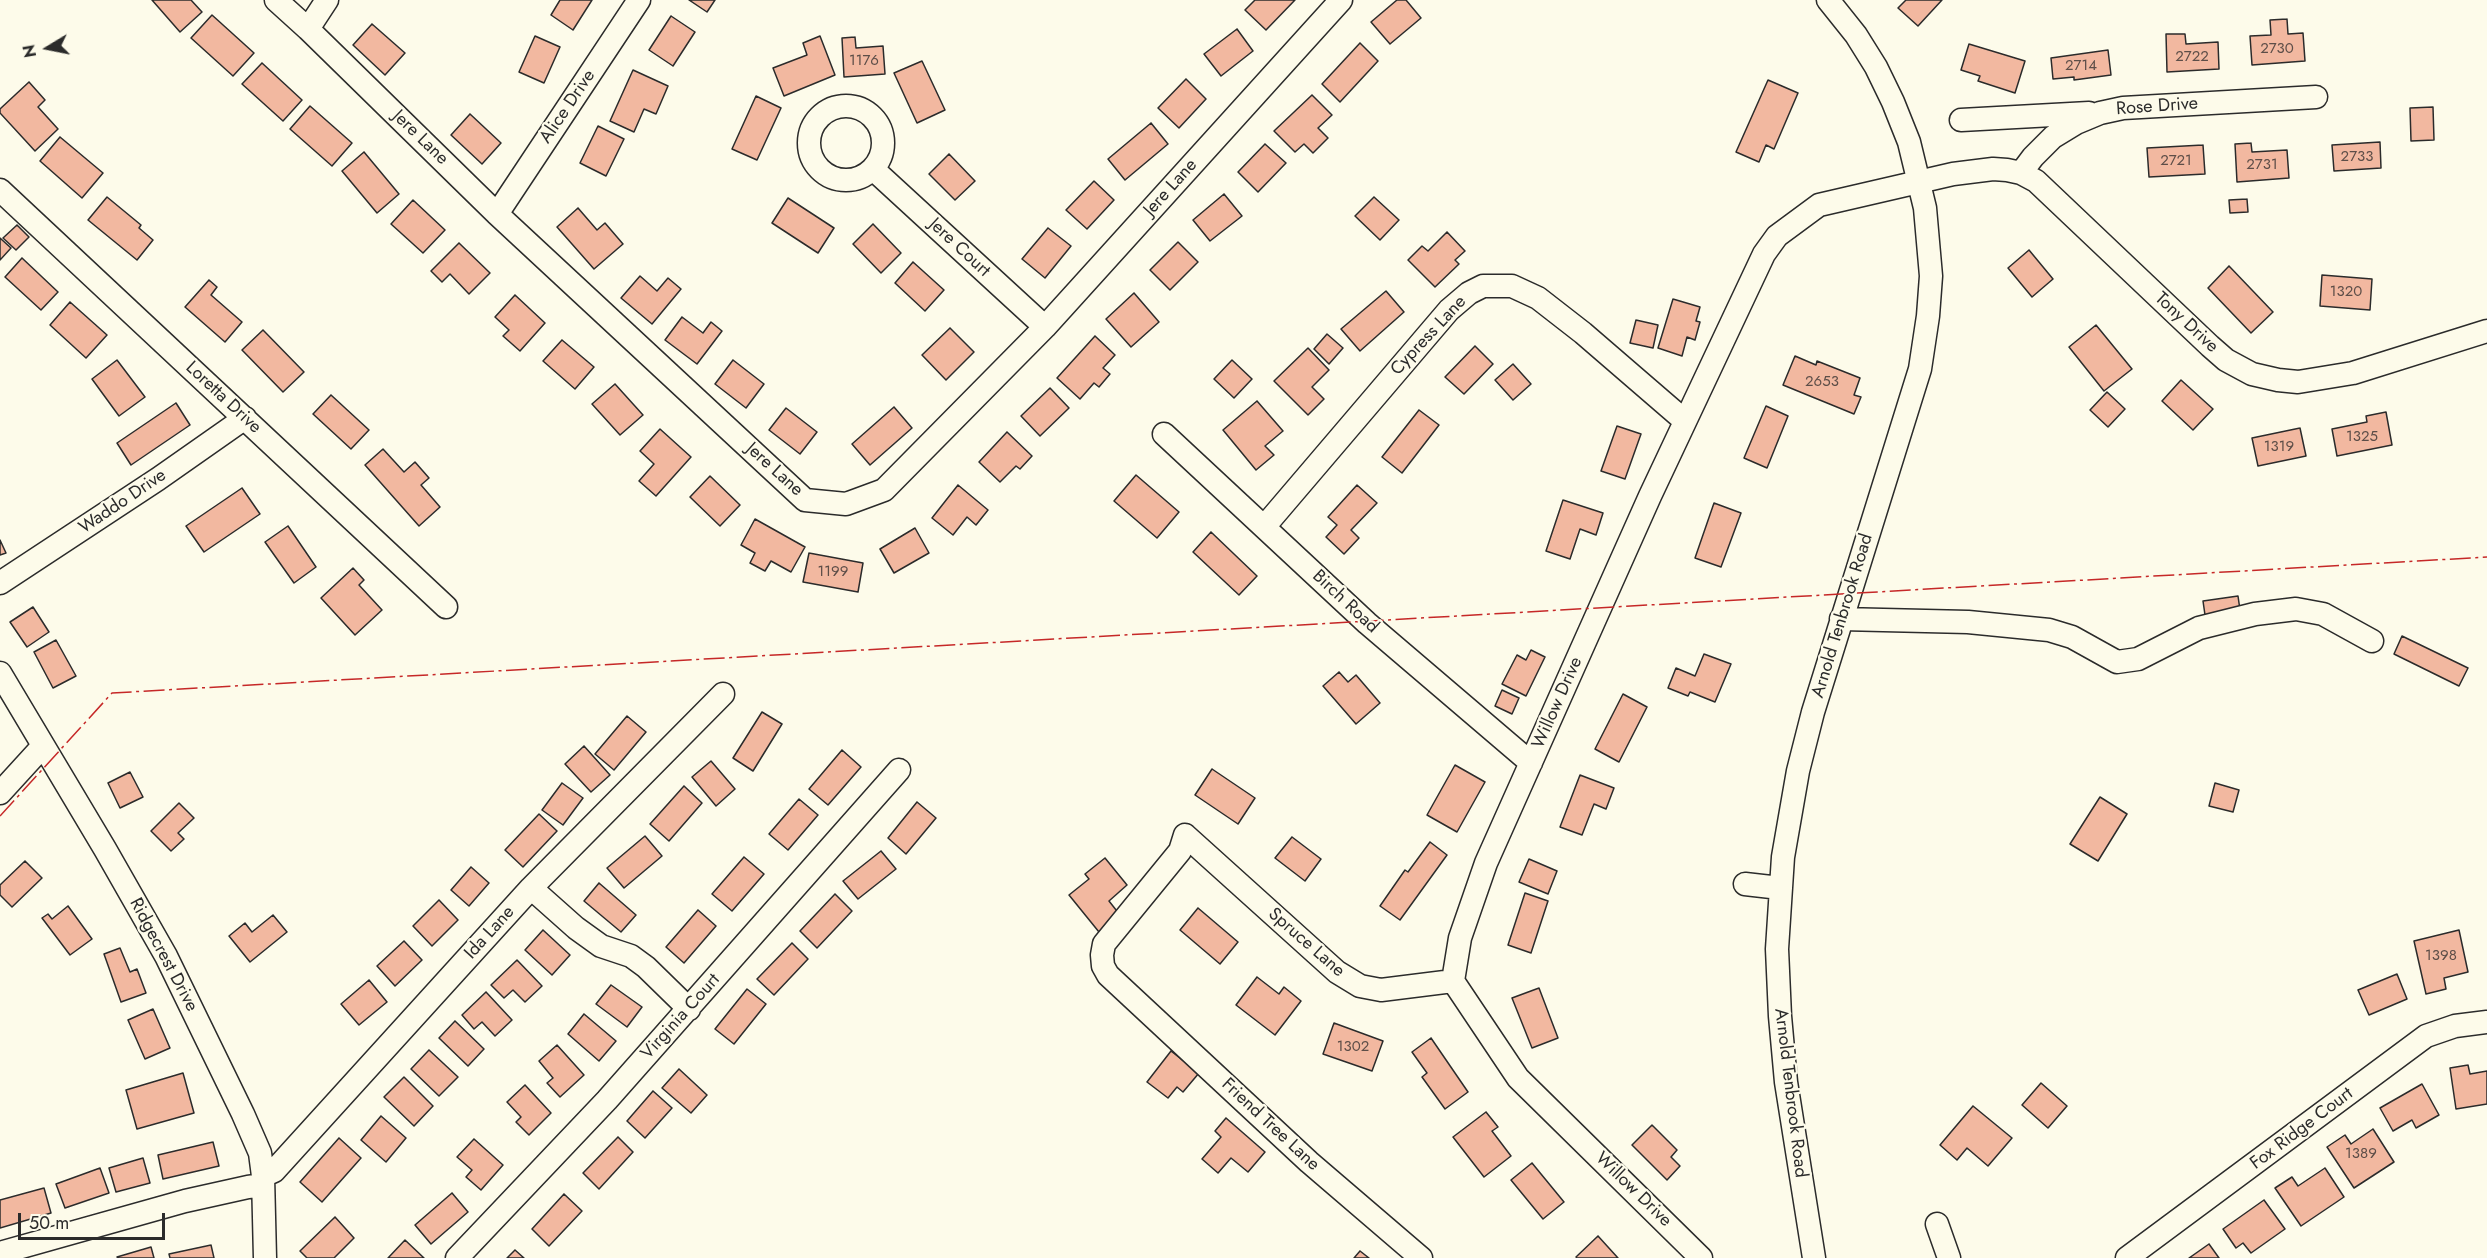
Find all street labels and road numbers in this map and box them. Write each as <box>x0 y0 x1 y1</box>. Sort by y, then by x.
street label: Alice Drive <box>536 66 600 148</box>
street label: Rose Drive <box>2115 93 2199 121</box>
street label: Jere Lane <box>387 106 453 170</box>
street label: Jere Lane <box>1140 155 1202 221</box>
street label: Jere Court <box>924 214 994 282</box>
street label: Tony Drive <box>2150 288 2222 358</box>
street label: Cypress Lane <box>1387 292 1471 380</box>
street label: Loretta Drive <box>181 357 265 439</box>
street label: Jere Lane <box>741 439 807 501</box>
street label: Waddo Drive <box>75 465 171 539</box>
street label: Arnold Tenbrook Road <box>1808 531 1878 701</box>
street label: Birch Road <box>1307 566 1383 638</box>
street label: Willow Drive <box>1528 654 1588 752</box>
street label: Ridgecrest Drive <box>124 895 202 1015</box>
street label: Ida Lane <box>460 902 520 964</box>
street label: Spruce Lane <box>1263 904 1349 982</box>
street label: Virginia Court <box>637 970 725 1064</box>
street label: Arnold Tenbrook Road <box>1769 1007 1811 1179</box>
street label: Friend Tree Lane <box>1217 1074 1323 1176</box>
street label: Fox Ridge Court <box>2246 1083 2358 1175</box>
street label: Willow Drive <box>1590 1148 1676 1232</box>

